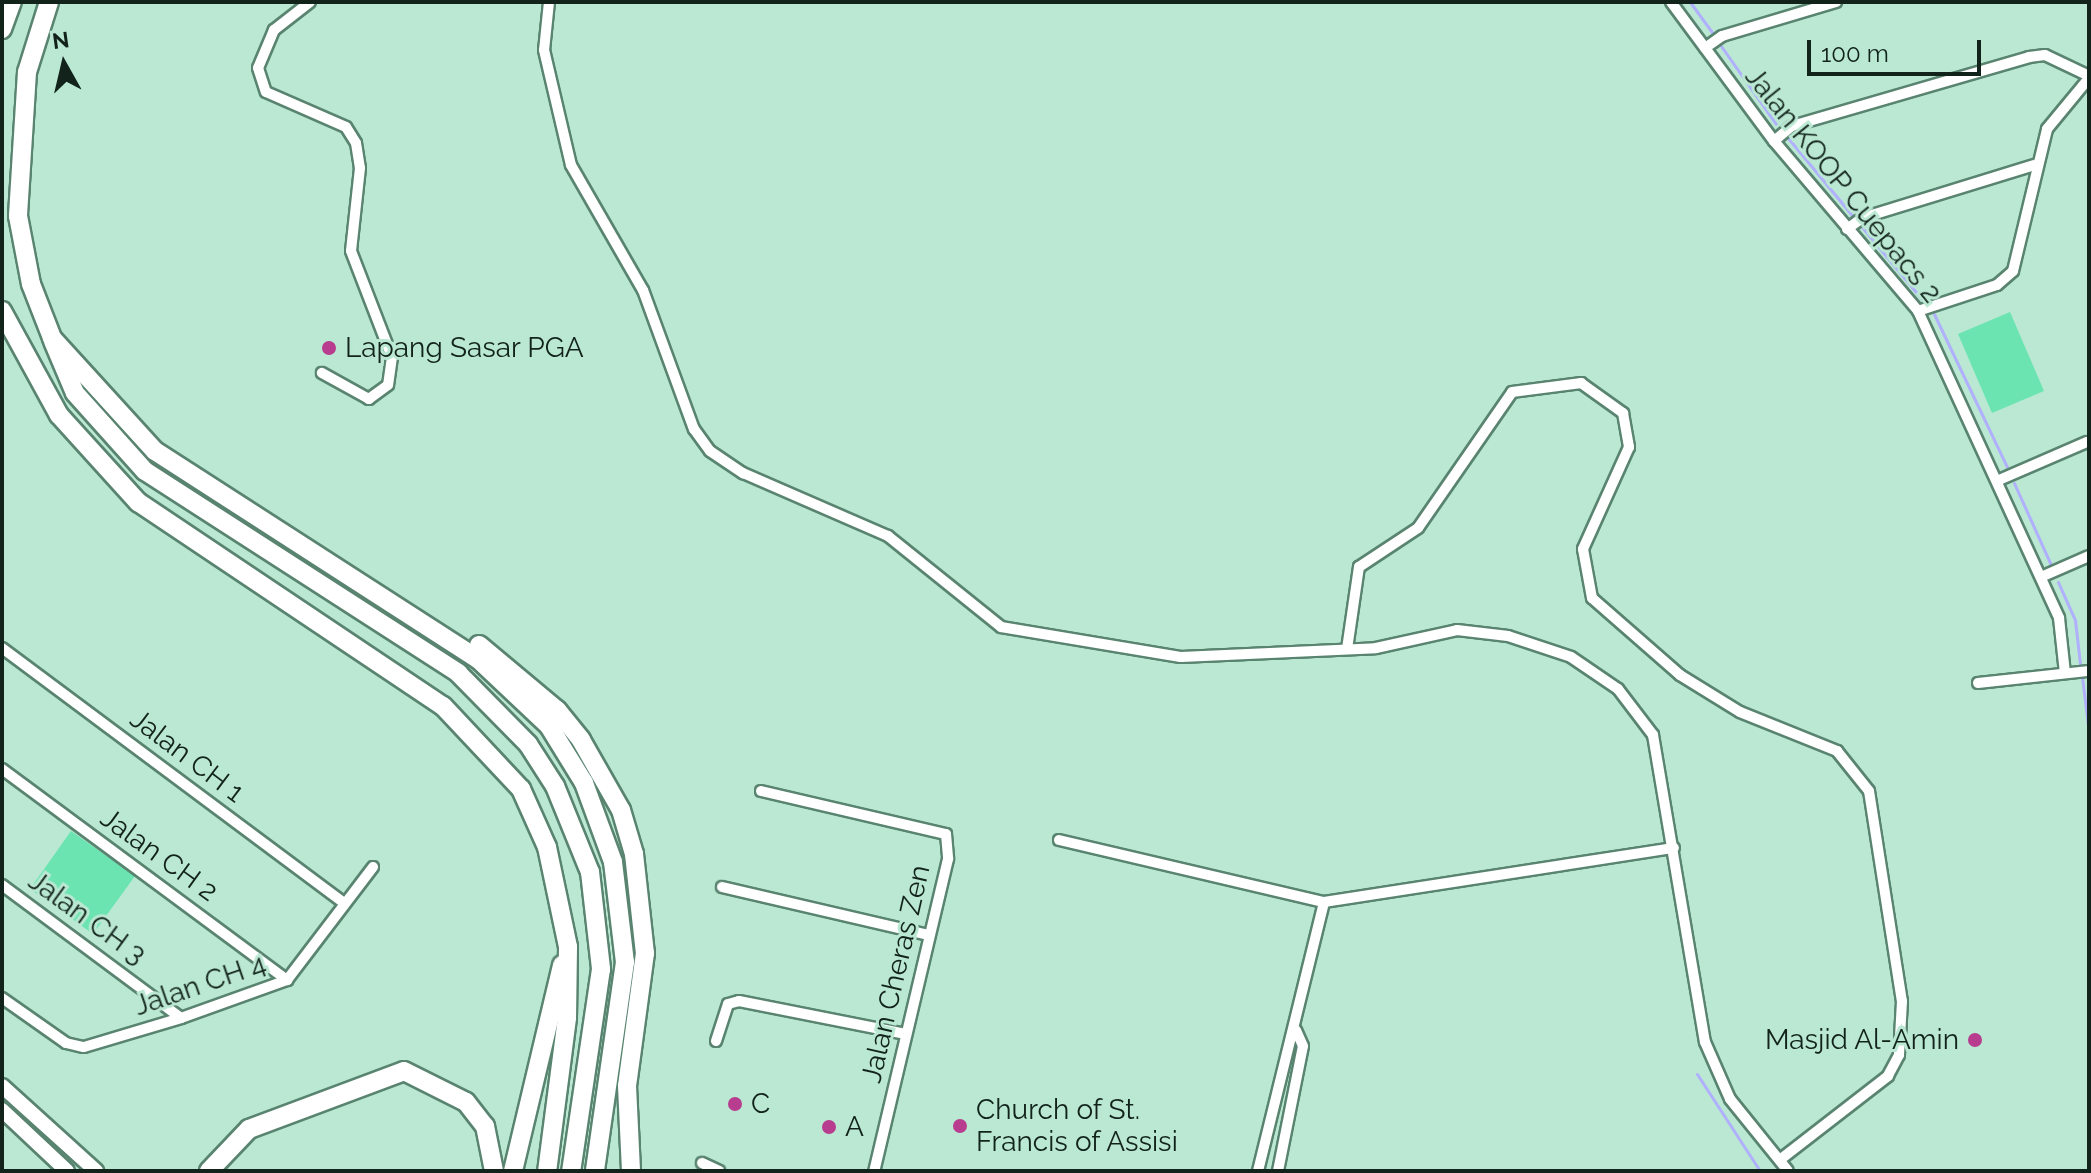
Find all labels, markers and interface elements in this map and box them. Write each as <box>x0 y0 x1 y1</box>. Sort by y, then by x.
north arrow <box>24 24 104 104</box>
scale bar <box>1811 24 1985 74</box>
text: N <box>51 26 71 54</box>
text: 100 m <box>1821 39 1889 68</box>
street label: Jalan KOOP Cuepacs 2 <box>1738 60 1948 310</box>
place label: Lapang Sasar PGA <box>345 331 584 365</box>
marker: Lapang Sasar PGA <box>320 339 338 357</box>
street label: Jalan CH 1 <box>123 702 251 810</box>
street label: Jalan CH 2 <box>94 801 224 909</box>
street label: Jalan Cheras Zen <box>855 862 937 1086</box>
street label: Jalan CH 3 <box>22 864 152 972</box>
street label: Jalan CH 4 <box>130 947 270 1023</box>
place label: Masjid Al-Amin <box>1764 1023 1959 1057</box>
marker: Masjid Al-Amin <box>1966 1031 1984 1049</box>
place label: C <box>751 1087 770 1121</box>
place label: Church of St. Francis of Assisi <box>976 1093 1179 1159</box>
marker: C <box>726 1095 744 1113</box>
place label: A <box>845 1110 864 1144</box>
marker: Church of St. Francis of Assisi <box>951 1117 969 1135</box>
marker: A <box>820 1118 838 1136</box>

